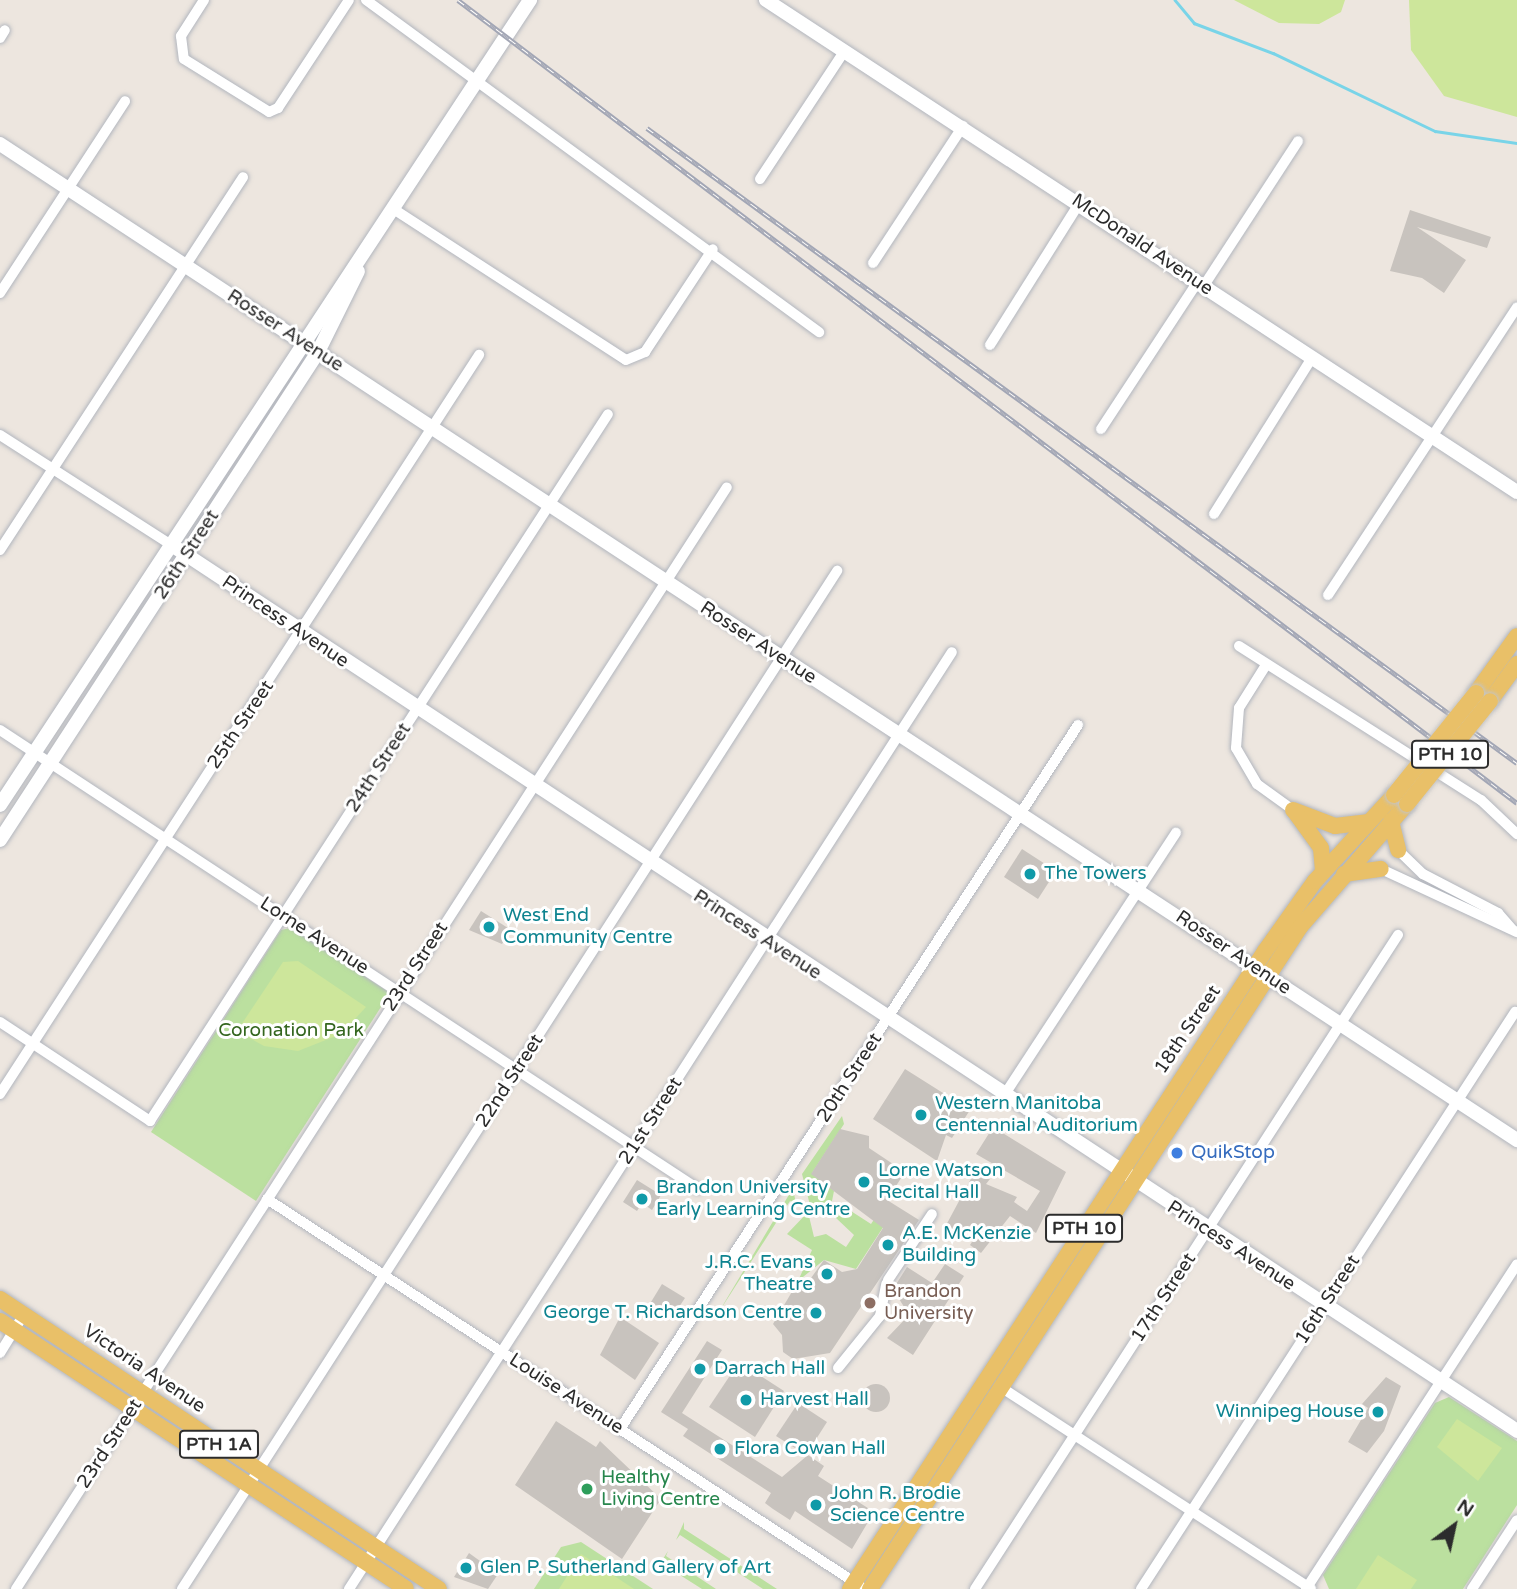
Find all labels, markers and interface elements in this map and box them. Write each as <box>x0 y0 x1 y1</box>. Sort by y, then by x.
street label: McDonald Avenue <box>1067 189 1217 301</box>
street label: Rosser Avenue <box>222 285 348 377</box>
street label: 26th Street <box>150 506 224 604</box>
street label: Princess Avenue <box>217 571 353 673</box>
street label: Rosser Avenue <box>695 597 821 689</box>
street label: 25th Street <box>203 676 279 774</box>
street label: 24th Street <box>342 719 416 817</box>
road number: PTH 10 <box>1410 740 1490 768</box>
place label: The Towers <box>1044 863 1147 885</box>
marker: The Towers <box>1022 866 1038 882</box>
street label: Princess Avenue <box>689 885 825 985</box>
street label: Lorne Avenue <box>255 892 373 980</box>
place label: West End Community Centre <box>503 905 672 949</box>
street label: Rosser Avenue <box>1171 906 1295 1000</box>
street label: 23rd Street <box>379 918 453 1016</box>
marker: West End Community Centre <box>481 919 497 935</box>
street label: 18th Street <box>1150 981 1226 1079</box>
park label: Coronation Park <box>218 1020 364 1042</box>
street label: 20th Street <box>813 1029 887 1127</box>
street label: 22nd Street <box>471 1030 549 1132</box>
street label: 21st Street <box>614 1073 688 1169</box>
place label: Western Manitoba Centennial Auditorium <box>935 1093 1138 1137</box>
marker: Western Manitoba Centennial Auditorium <box>913 1107 929 1123</box>
place label: QuikStop <box>1191 1142 1275 1164</box>
marker: QuikStop <box>1169 1145 1185 1161</box>
place label: Lorne Watson Recital Hall <box>878 1160 1003 1204</box>
marker: Lorne Watson Recital Hall <box>856 1174 872 1190</box>
place label: Brandon University Early Learning Centre <box>656 1177 850 1221</box>
marker: Brandon University Early Learning Centre <box>634 1191 650 1207</box>
street label: Princess Avenue <box>1163 1196 1299 1296</box>
road number: PTH 10 <box>1044 1213 1124 1242</box>
place label: A.E. McKenzie Building <box>902 1223 1031 1267</box>
marker: A.E. McKenzie Building <box>880 1237 896 1253</box>
street label: 17th Street <box>1127 1249 1201 1347</box>
street label: 16th Street <box>1291 1251 1365 1349</box>
place label: J.R.C. Evans Theatre <box>705 1252 813 1296</box>
marker: J.R.C. Evans Theatre <box>819 1266 835 1282</box>
place label: Brandon University <box>884 1281 974 1325</box>
marker: Brandon University <box>862 1295 878 1311</box>
place label: George T. Richardson Centre <box>543 1302 802 1324</box>
marker: George T. Richardson Centre <box>808 1305 824 1321</box>
street label: Victoria Avenue <box>79 1320 209 1418</box>
street label: Louise Avenue <box>505 1349 627 1439</box>
place label: Darrach Hall <box>714 1358 825 1380</box>
marker: Darrach Hall <box>692 1361 708 1377</box>
place label: Harvest Hall <box>760 1389 869 1411</box>
marker: Harvest Hall <box>738 1392 754 1408</box>
street label: 23rd Street <box>73 1395 147 1493</box>
place label: Winnipeg House <box>1216 1401 1364 1423</box>
marker: Winnipeg House <box>1370 1404 1386 1420</box>
road number: PTH 1A <box>179 1429 259 1458</box>
place label: Flora Cowan Hall <box>734 1438 886 1460</box>
marker: Flora Cowan Hall <box>712 1441 728 1457</box>
place label: Healthy Living Centre <box>601 1467 720 1511</box>
marker: Healthy Living Centre <box>579 1481 595 1497</box>
place label: John R. Brodie Science Centre <box>830 1483 965 1527</box>
north arrow <box>1419 1491 1489 1561</box>
text: N <box>1453 1495 1478 1522</box>
marker: John R. Brodie Science Centre <box>808 1497 824 1513</box>
place label: Glen P. Sutherland Gallery of Art <box>480 1557 771 1579</box>
marker: Glen P. Sutherland Gallery of Art <box>458 1560 474 1576</box>

